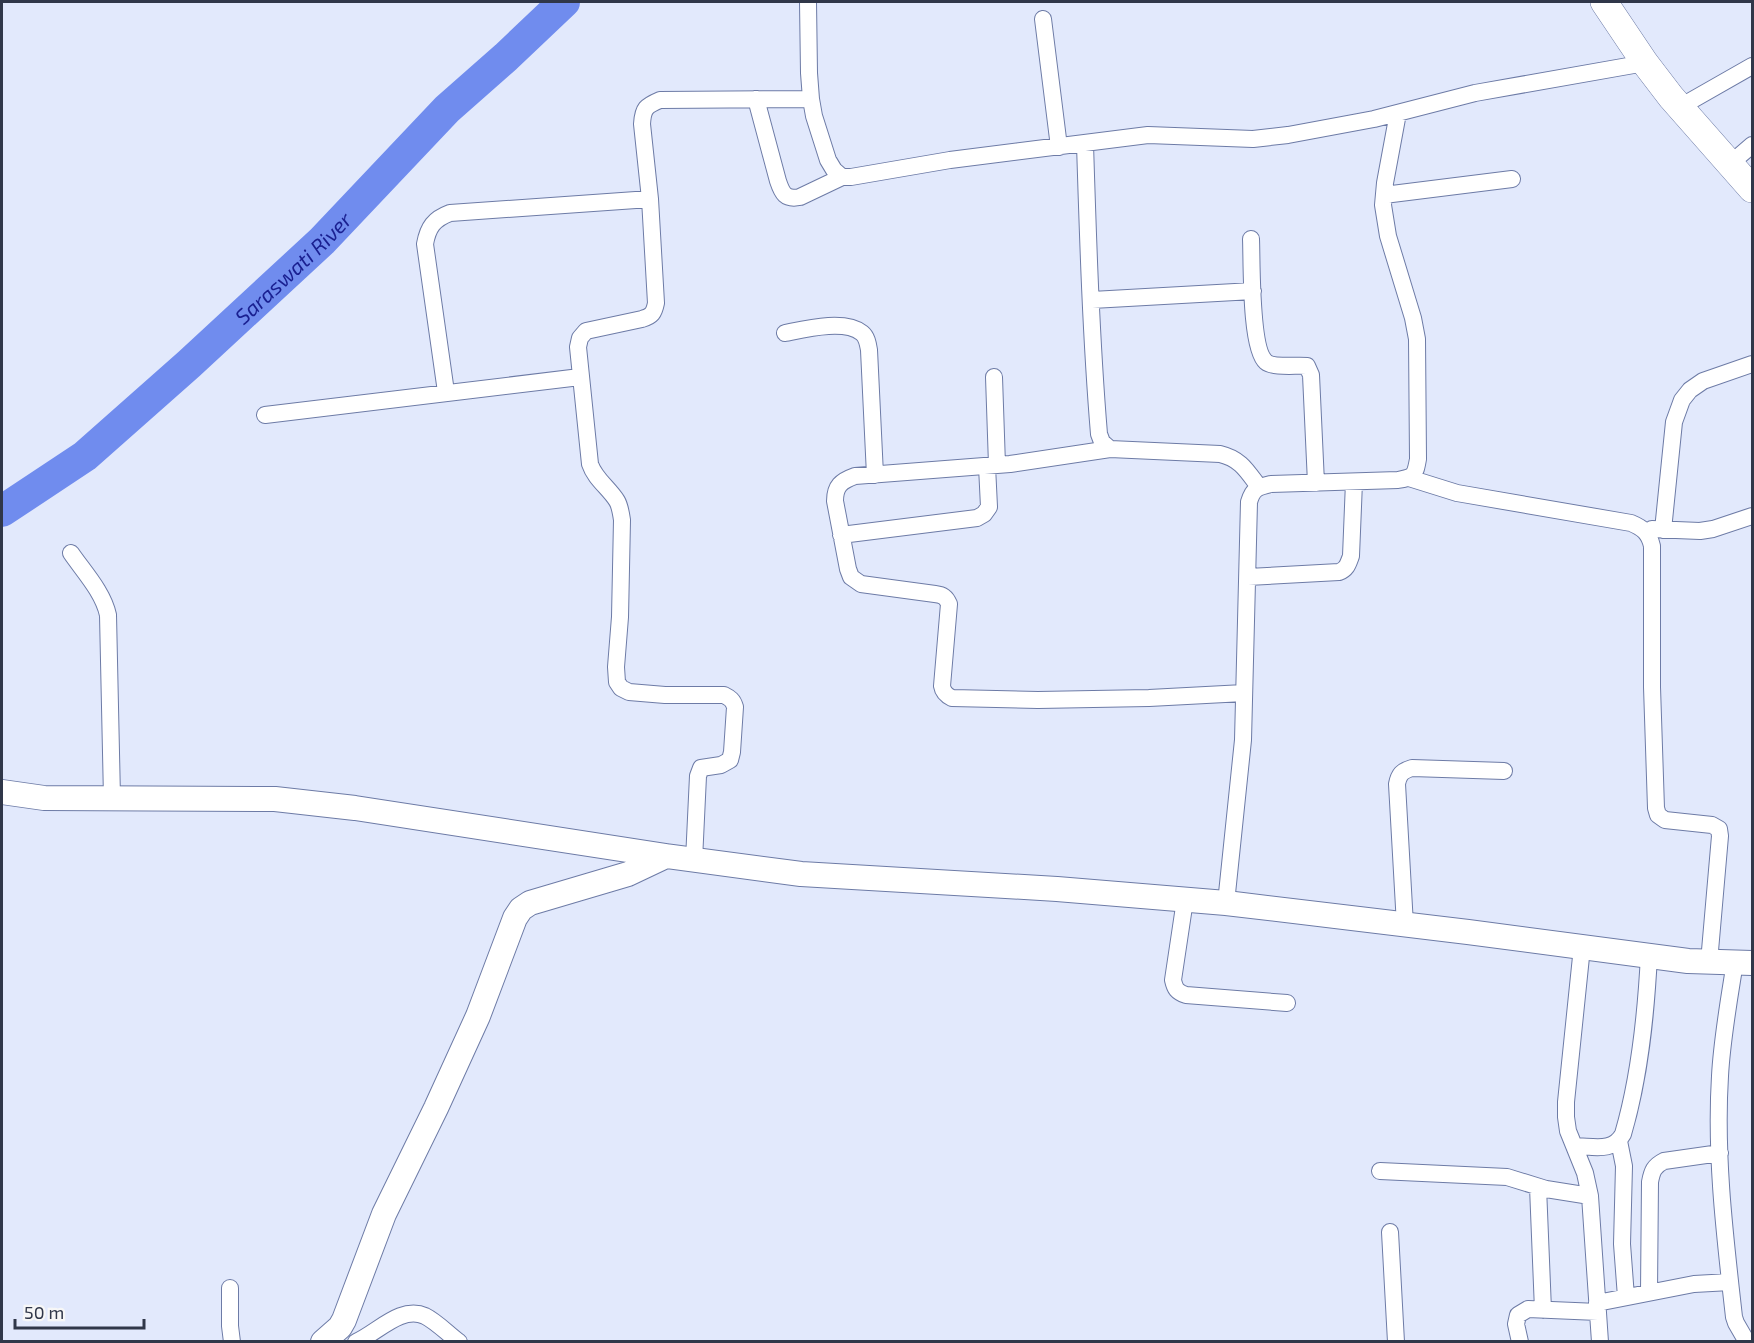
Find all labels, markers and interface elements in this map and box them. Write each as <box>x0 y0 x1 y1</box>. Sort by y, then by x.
water label: Saraswati River <box>229 206 356 328</box>
scale bar <box>15 1292 144 1330</box>
text: 50 m <box>24 1301 64 1323</box>

